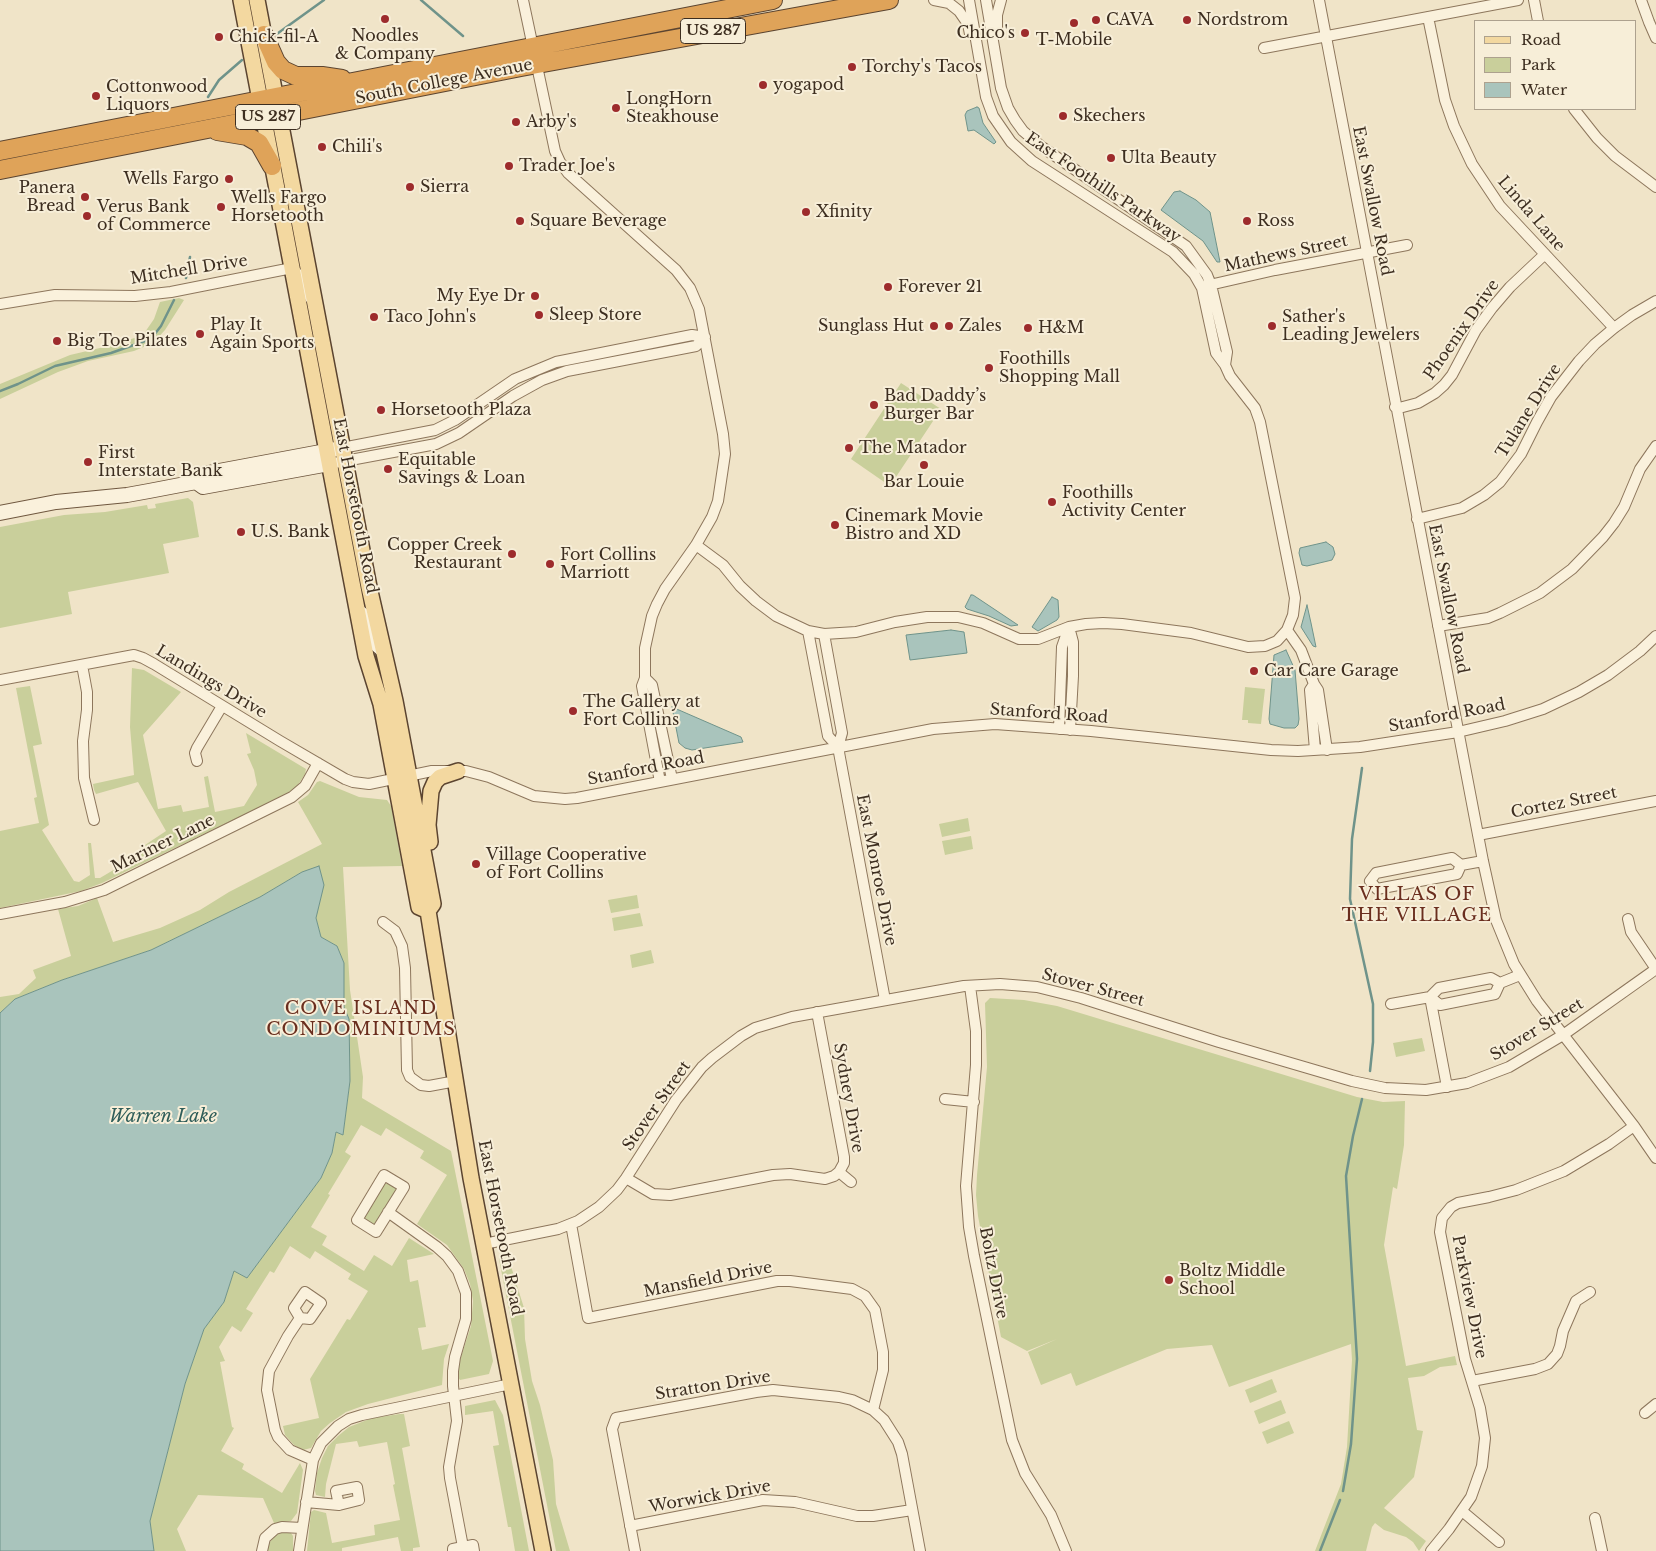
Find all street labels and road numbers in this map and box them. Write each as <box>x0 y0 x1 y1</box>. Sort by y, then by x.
road number: US 287 <box>680 18 746 44</box>
street label: South College Avenue <box>354 55 534 109</box>
road number: US 287 <box>236 104 300 130</box>
street label: East Swallow Road <box>1348 125 1396 277</box>
street label: East Foothills Parkway <box>1022 129 1184 247</box>
street label: Linda Lane <box>1493 173 1569 255</box>
street label: Mathews Street <box>1222 232 1350 276</box>
street label: Mitchell Drive <box>129 251 249 289</box>
street label: Phoenix Drive <box>1420 276 1504 384</box>
street label: Tulane Drive <box>1492 360 1566 462</box>
street label: East Horsetooth Road <box>329 417 381 595</box>
street label: East Swallow Road <box>1424 523 1472 675</box>
street label: Landings Drive <box>152 641 270 723</box>
street label: Stanford Road <box>1387 695 1507 737</box>
street label: Stanford Road <box>989 700 1109 728</box>
street label: Stanford Road <box>586 748 706 790</box>
street label: Cortez Street <box>1509 783 1619 823</box>
street label: East Monroe Drive <box>852 792 900 948</box>
street label: Mariner Lane <box>108 811 218 877</box>
street label: Stover Street <box>1040 965 1146 1011</box>
street label: Stover Street <box>1487 995 1587 1065</box>
street label: Sydney Drive <box>829 1042 867 1154</box>
street label: Stover Street <box>619 1057 695 1155</box>
street label: East Horsetooth Road <box>474 1139 526 1317</box>
street label: Boltz Drive <box>975 1225 1011 1321</box>
street label: Parkview Drive <box>1448 1234 1490 1360</box>
street label: Mansfield Drive <box>642 1258 774 1302</box>
street label: Stratton Drive <box>654 1367 772 1405</box>
street label: Worwick Drive <box>648 1477 772 1517</box>

